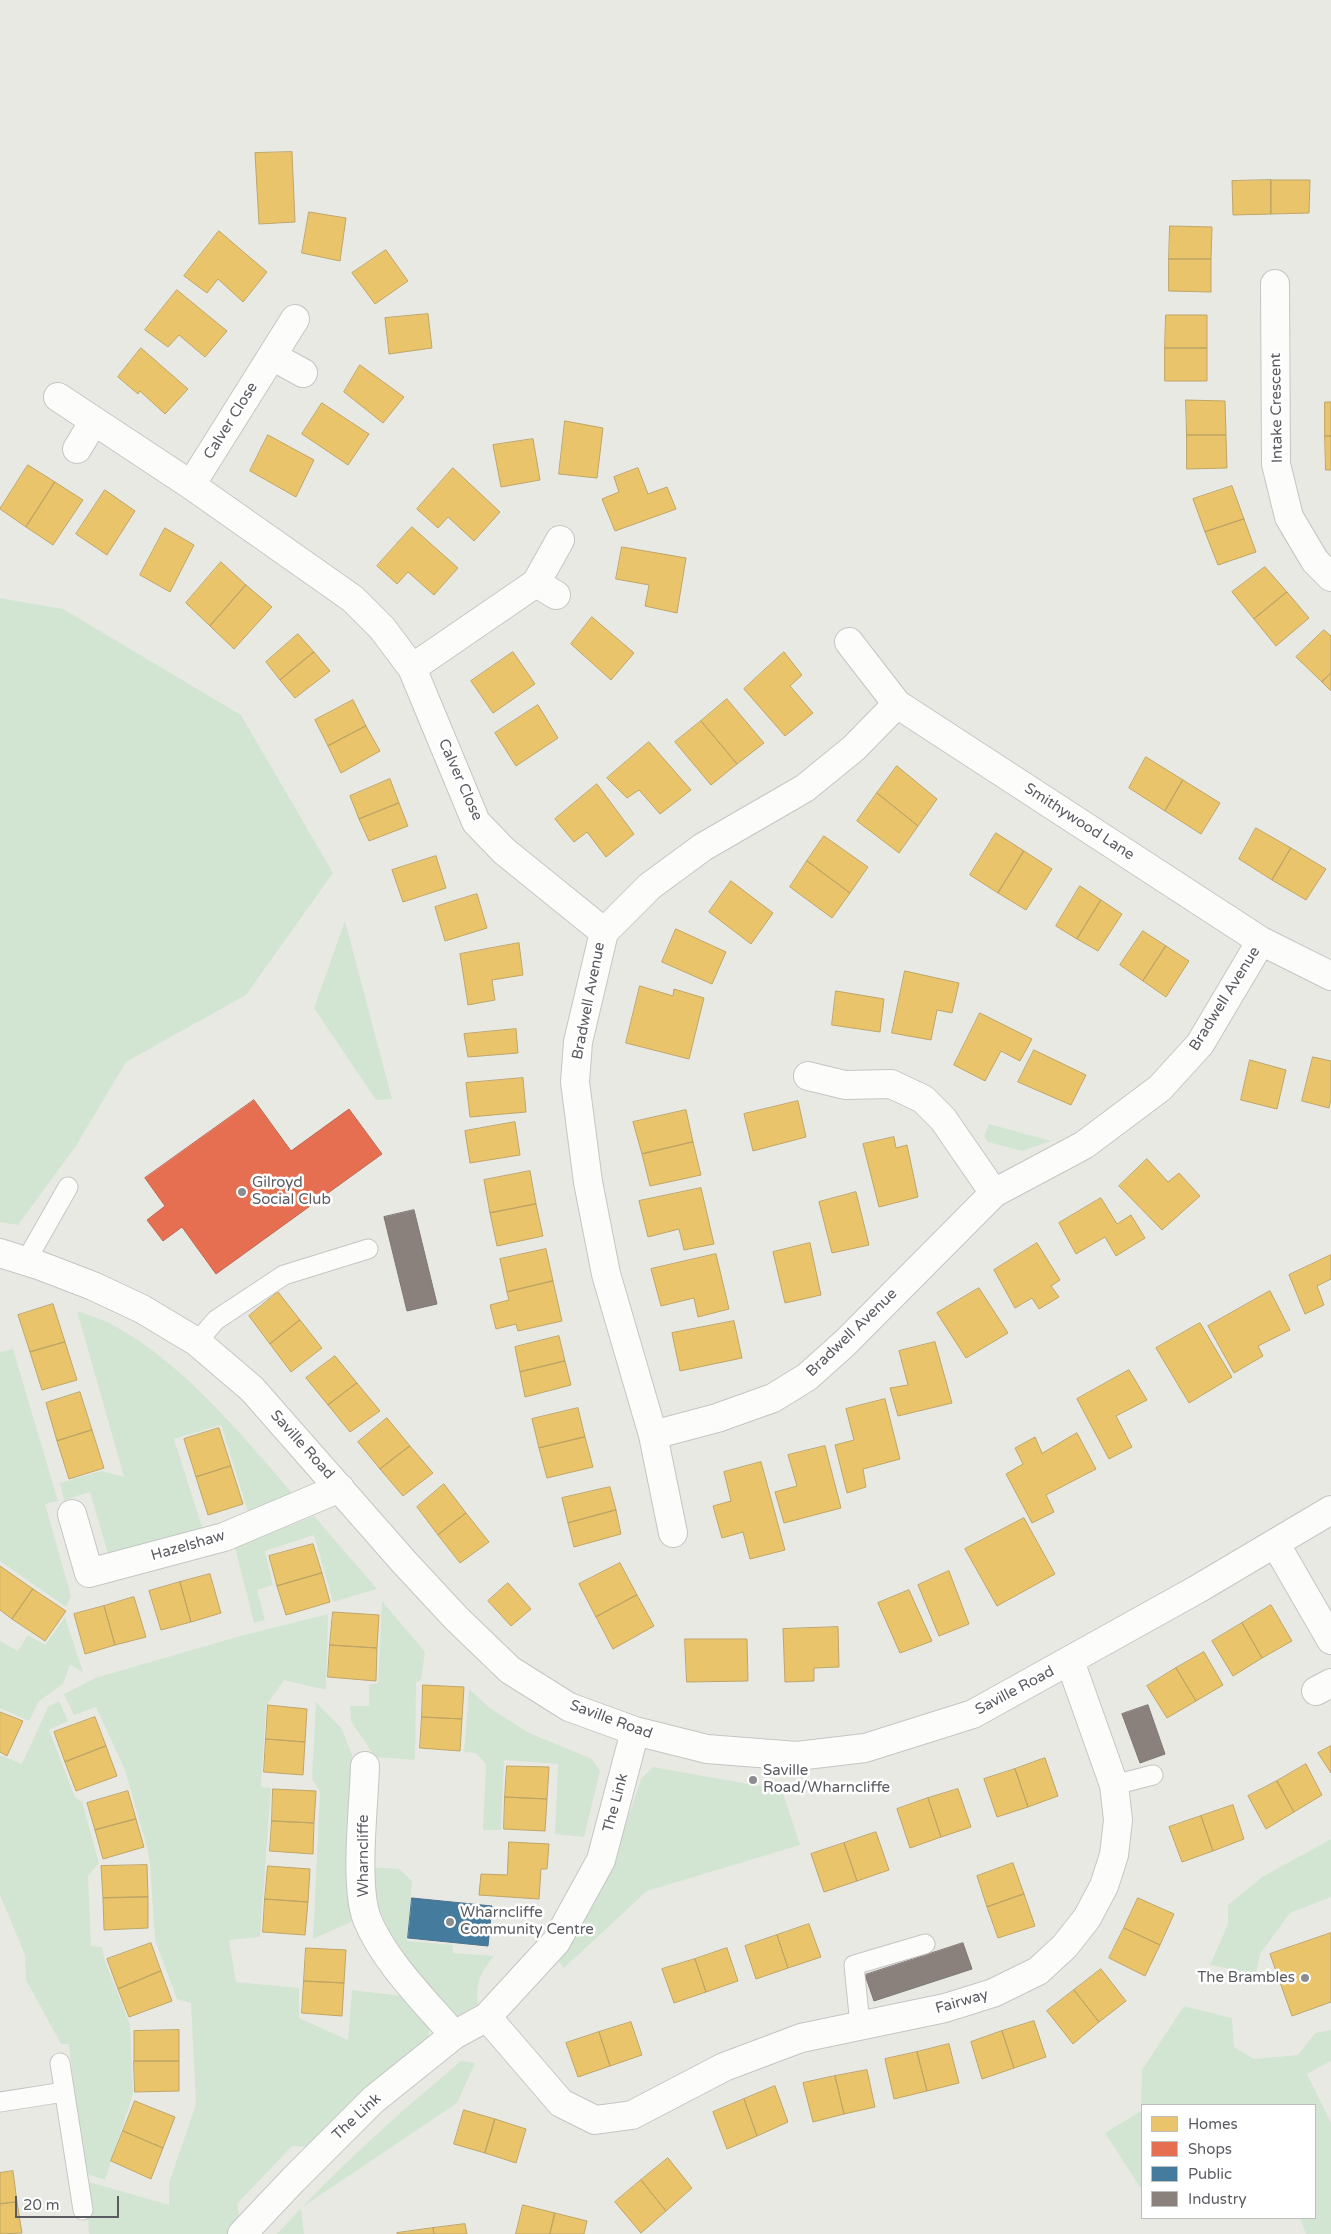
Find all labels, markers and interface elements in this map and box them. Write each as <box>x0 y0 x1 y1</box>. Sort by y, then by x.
street label: Intake Crescent <box>1267 353 1287 463</box>
street label: Calver Close <box>200 379 262 463</box>
street label: Calver Close <box>434 736 486 824</box>
street label: Smithywood Lane <box>1021 780 1137 864</box>
street label: Bradwell Avenue <box>569 941 609 1061</box>
street label: Bradwell Avenue <box>1186 944 1264 1054</box>
place label: Gilroyd Social Club <box>252 1174 331 1209</box>
marker: Gilroyd Social Club <box>236 1186 248 1198</box>
street label: Bradwell Avenue <box>803 1285 901 1381</box>
street label: Saville Road <box>266 1407 338 1483</box>
street label: Hazelshaw <box>149 1527 227 1565</box>
street label: Saville Road <box>972 1663 1058 1719</box>
street label: Saville Road <box>567 1697 655 1743</box>
place label: Saville Road/Wharncliffe <box>763 1762 890 1797</box>
street label: The Link <box>600 1772 632 1834</box>
marker: Saville Road/Wharncliffe <box>747 1774 759 1786</box>
street label: Wharncliffe <box>355 1815 373 1897</box>
place label: Wharncliffe Community Centre <box>460 1904 594 1939</box>
marker: Wharncliffe Community Centre <box>444 1916 456 1928</box>
place label: The Brambles <box>1197 1969 1295 1987</box>
marker: The Brambles <box>1299 1972 1311 1984</box>
street label: Fairway <box>934 1986 990 2018</box>
street label: The Link <box>329 2090 385 2144</box>
legend <box>1141 2104 1316 2219</box>
text: Homes <box>1188 2115 1238 2133</box>
text: Shops <box>1188 2140 1232 2158</box>
text: Public <box>1188 2165 1232 2183</box>
scale bar <box>18 2186 121 2218</box>
text: Industry <box>1188 2190 1247 2208</box>
text: 20 m <box>23 2196 60 2214</box>

